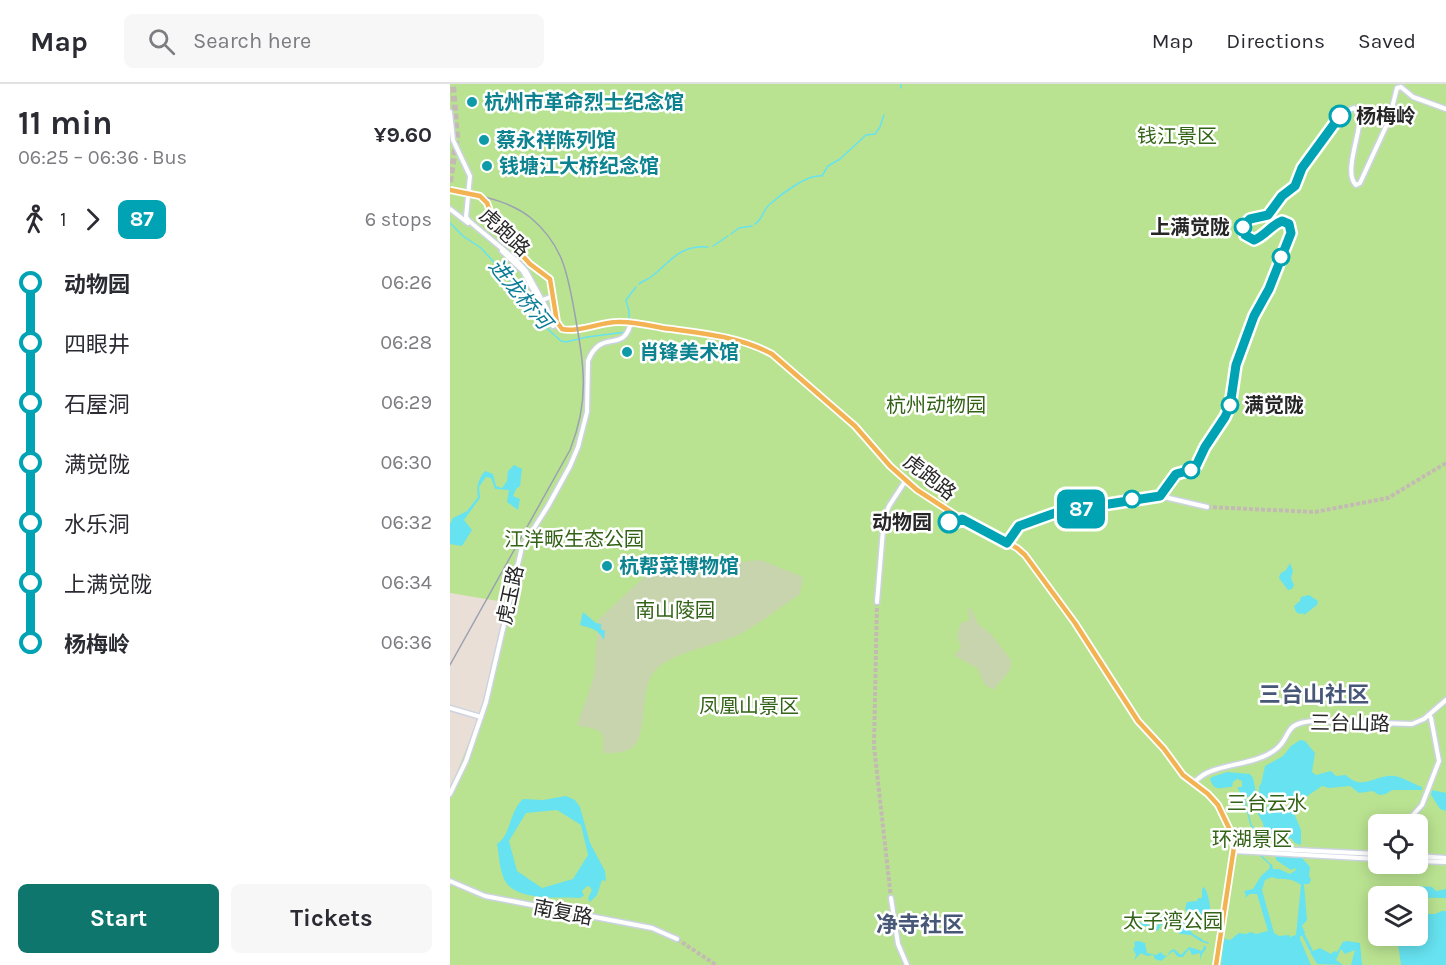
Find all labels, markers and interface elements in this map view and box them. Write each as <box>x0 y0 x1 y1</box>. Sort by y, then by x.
search box <box>124 14 544 68</box>
text: Map <box>30 25 88 58</box>
icon: search <box>145 25 178 58</box>
text: Search here <box>193 28 311 54</box>
text: Map <box>1152 29 1193 53</box>
text: Directions <box>1226 29 1325 53</box>
text: Saved <box>1358 29 1416 53</box>
place label: 杭州市革命烈士纪念馆 <box>484 91 684 114</box>
marker: 杭州市革命烈士纪念馆 <box>465 95 479 109</box>
text: 11 min <box>18 104 113 142</box>
marker: 杨梅岭 <box>1329 105 1351 127</box>
place label: 杨梅岭 <box>1356 105 1416 128</box>
text: ¥9.60 <box>374 122 432 148</box>
park label: 钱江景区 <box>1137 125 1217 148</box>
place label: 蔡永祥陈列馆 <box>496 129 616 152</box>
marker: 蔡永祥陈列馆 <box>477 133 491 147</box>
text: 06:25 – 06:36 · Bus <box>18 146 187 169</box>
place label: 钱塘江大桥纪念馆 <box>499 155 659 178</box>
marker: 钱塘江大桥纪念馆 <box>480 159 494 173</box>
icon: walk <box>18 203 51 236</box>
icon: forward <box>76 203 109 236</box>
street label: 虎跑路 <box>475 203 534 261</box>
text: 87 <box>130 207 154 231</box>
text: 1 <box>60 208 67 231</box>
text: 6 stops <box>365 208 432 231</box>
place label: 上满觉陇 <box>1150 216 1230 239</box>
marker: 上满觉陇 <box>1234 218 1252 236</box>
unlabelled marker <box>1272 248 1290 266</box>
water label: 进龙桥河 <box>484 254 559 337</box>
text: 06:26 <box>381 271 432 294</box>
text: 动物园 <box>64 272 130 298</box>
text: 06:28 <box>380 331 432 354</box>
text: 四眼井 <box>64 332 130 358</box>
place label: 肖锋美术馆 <box>639 341 739 364</box>
marker: 肖锋美术馆 <box>620 345 634 359</box>
text: 06:29 <box>381 391 432 414</box>
text: 石屋洞 <box>64 392 130 418</box>
park label: 杭州动物园 <box>886 394 986 417</box>
place label: 满觉陇 <box>1244 394 1304 417</box>
marker: 满觉陇 <box>1221 396 1239 414</box>
street label: 虎跑路 <box>899 450 960 505</box>
text: 06:30 <box>380 451 432 474</box>
text: 满觉陇 <box>64 452 130 478</box>
unlabelled marker <box>1182 461 1200 479</box>
line badge: 87 <box>1054 490 1108 528</box>
unlabelled marker <box>1123 490 1141 508</box>
text: 87 <box>1069 497 1093 521</box>
text: 06:32 <box>381 511 432 534</box>
place label: 动物园 <box>872 511 932 534</box>
marker: 动物园 <box>938 511 960 533</box>
text: 水乐洞 <box>64 512 130 538</box>
park label: 江洋畈生态公园 <box>504 528 644 551</box>
place label: 杭帮菜博物馆 <box>619 555 739 578</box>
marker: 杭帮菜博物馆 <box>600 559 614 573</box>
street label: 虎玉路 <box>493 563 528 627</box>
text: 06:34 <box>381 571 432 594</box>
text: 上满觉陇 <box>64 572 152 598</box>
park label: 南山陵园 <box>635 599 715 622</box>
text: 06:36 <box>381 631 432 654</box>
text: 杨梅岭 <box>64 632 130 658</box>
district label: 三台山社区 <box>1259 682 1369 708</box>
park label: 凤凰山景区 <box>699 695 799 718</box>
street label: 三台山路 <box>1310 711 1390 736</box>
park label: 三台云水 <box>1227 792 1307 815</box>
map controls <box>1368 814 1428 946</box>
button: locate <box>1368 814 1428 874</box>
park label: 环湖景区 <box>1212 828 1292 851</box>
button: Start <box>18 884 219 953</box>
button: Tickets <box>231 884 432 953</box>
button: layers <box>1368 886 1428 946</box>
street label: 南复路 <box>531 895 595 930</box>
park label: 太子湾公园 <box>1123 910 1223 933</box>
district label: 净寺社区 <box>876 912 964 938</box>

